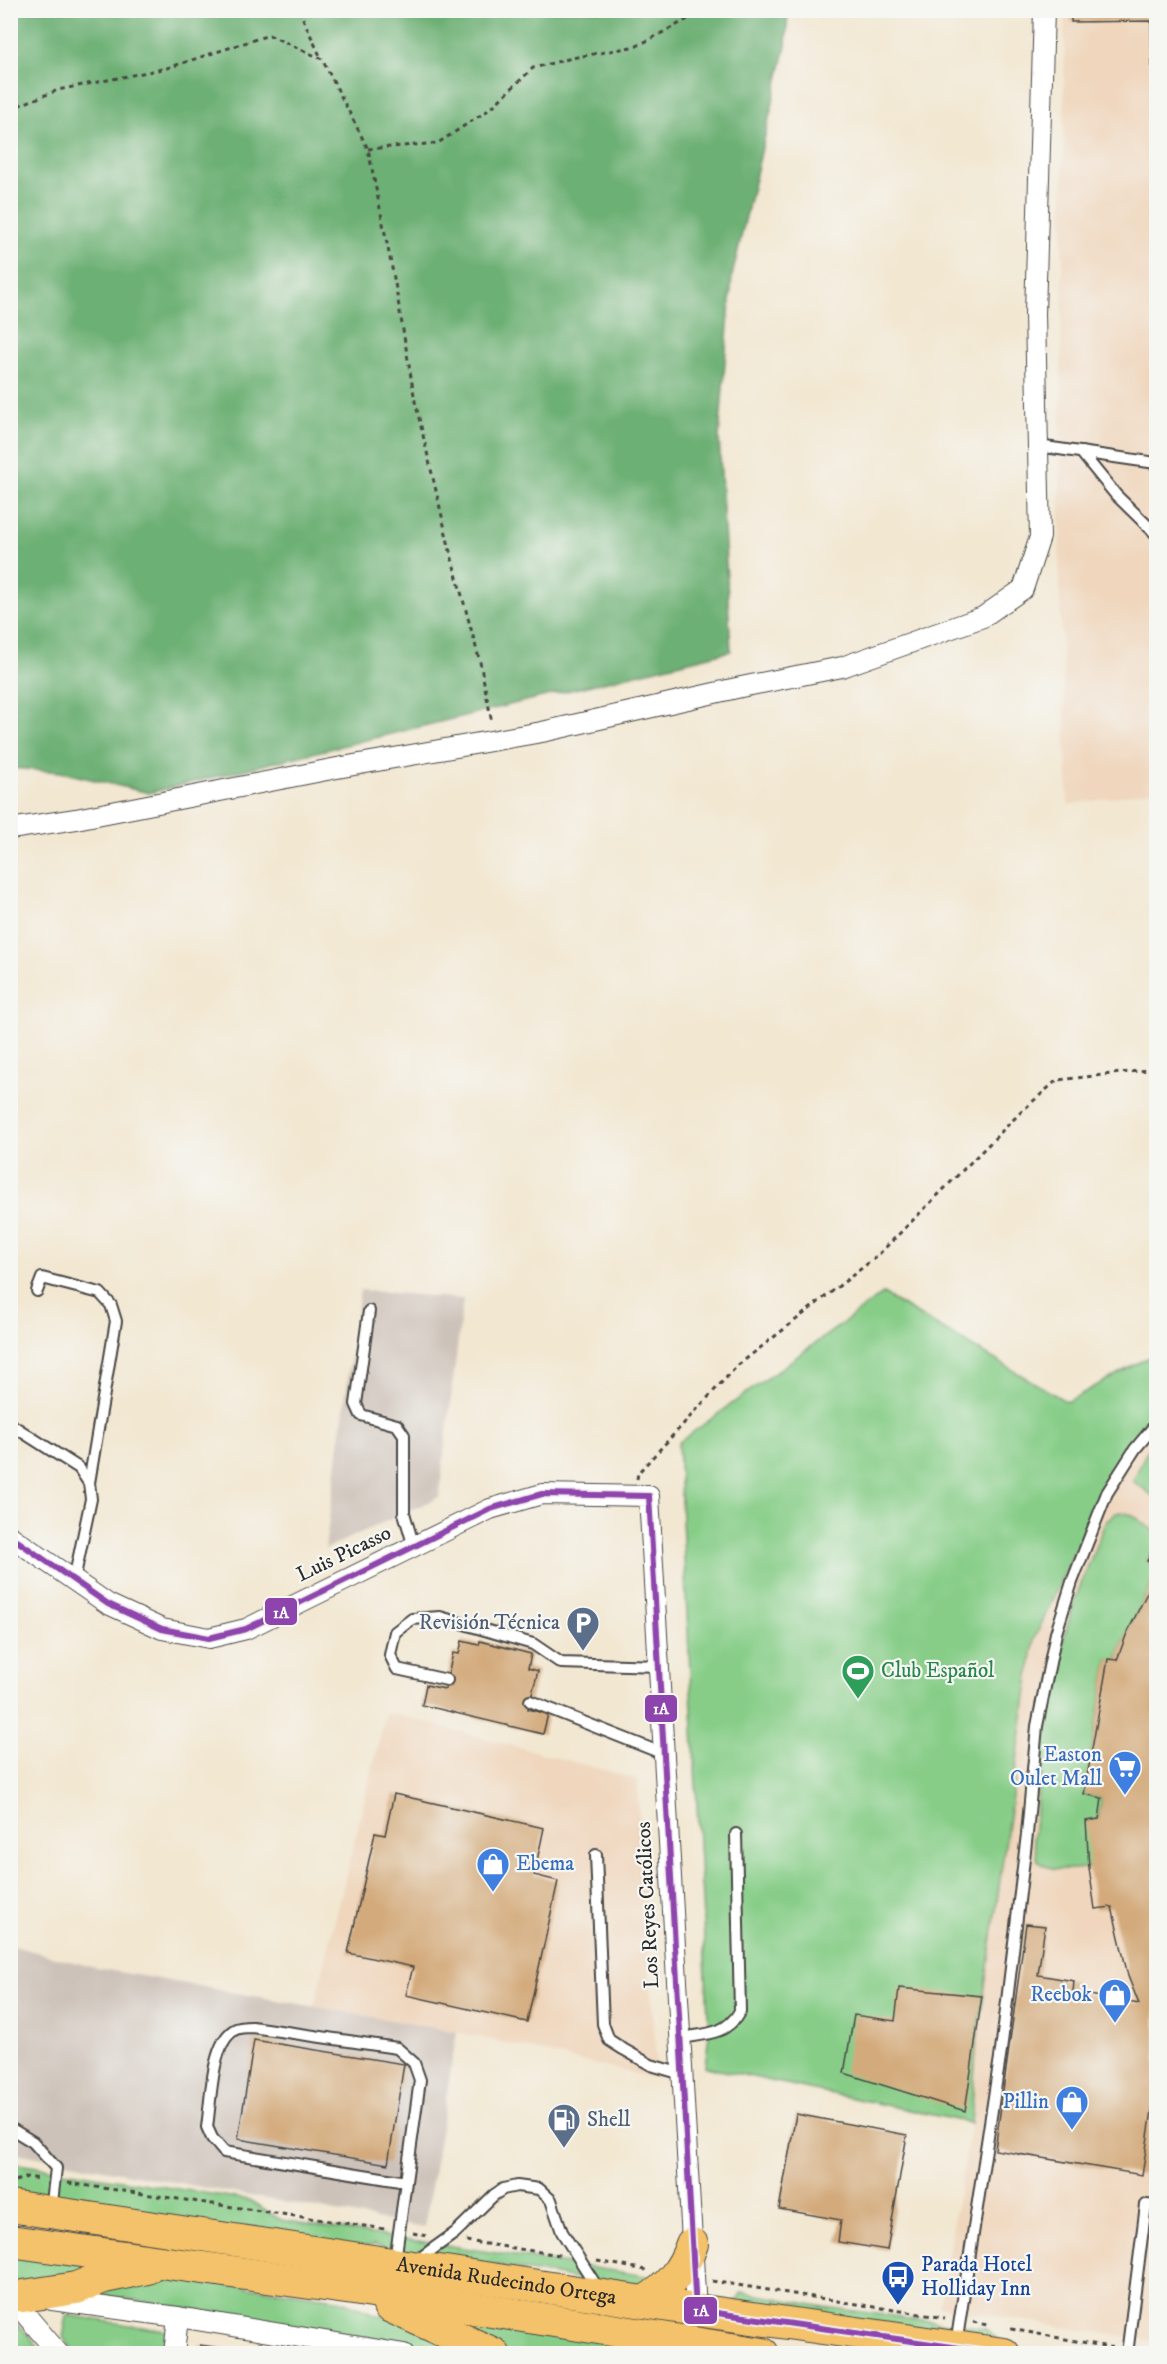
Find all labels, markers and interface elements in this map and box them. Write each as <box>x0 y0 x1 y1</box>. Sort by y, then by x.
street label: Luis Picasso <box>292 1520 396 1588</box>
line badge: 1A <box>264 1597 298 1626</box>
text: 1A <box>273 1603 290 1623</box>
parking icon: Revisión Técnica <box>565 1605 601 1652</box>
place label: Revisión Técnica <box>419 1610 560 1636</box>
sports icon: Club Español <box>840 1653 876 1700</box>
place label: Club Español <box>881 1658 995 1684</box>
line badge: 1A <box>644 1694 678 1723</box>
text: 1A <box>653 1699 670 1719</box>
place label: Easton Oulet Mall <box>1010 1742 1103 1792</box>
supermarket icon: Easton Oulet Mall <box>1107 1749 1143 1796</box>
street label: Los Reyes Católicos <box>631 1821 665 1989</box>
shop icon: Ebema <box>475 1846 511 1893</box>
place label: Ebema <box>516 1851 574 1877</box>
shop icon: Reebok <box>1097 1977 1133 2024</box>
place label: Reebok <box>1030 1982 1093 2008</box>
shop icon: Pillin <box>1054 2084 1090 2131</box>
place label: Pillin <box>1002 2089 1049 2115</box>
fuel station icon: Shell <box>546 2102 582 2149</box>
place label: Shell <box>587 2107 631 2133</box>
street label: Avenida Rudecindo Ortega <box>394 2252 618 2311</box>
place label: Parada Hotel Holliday Inn <box>921 2252 1033 2302</box>
bus stop icon: Parada Hotel Holliday Inn <box>880 2259 916 2306</box>
line badge: 1A <box>683 2296 718 2325</box>
text: 1A <box>693 2301 710 2321</box>

